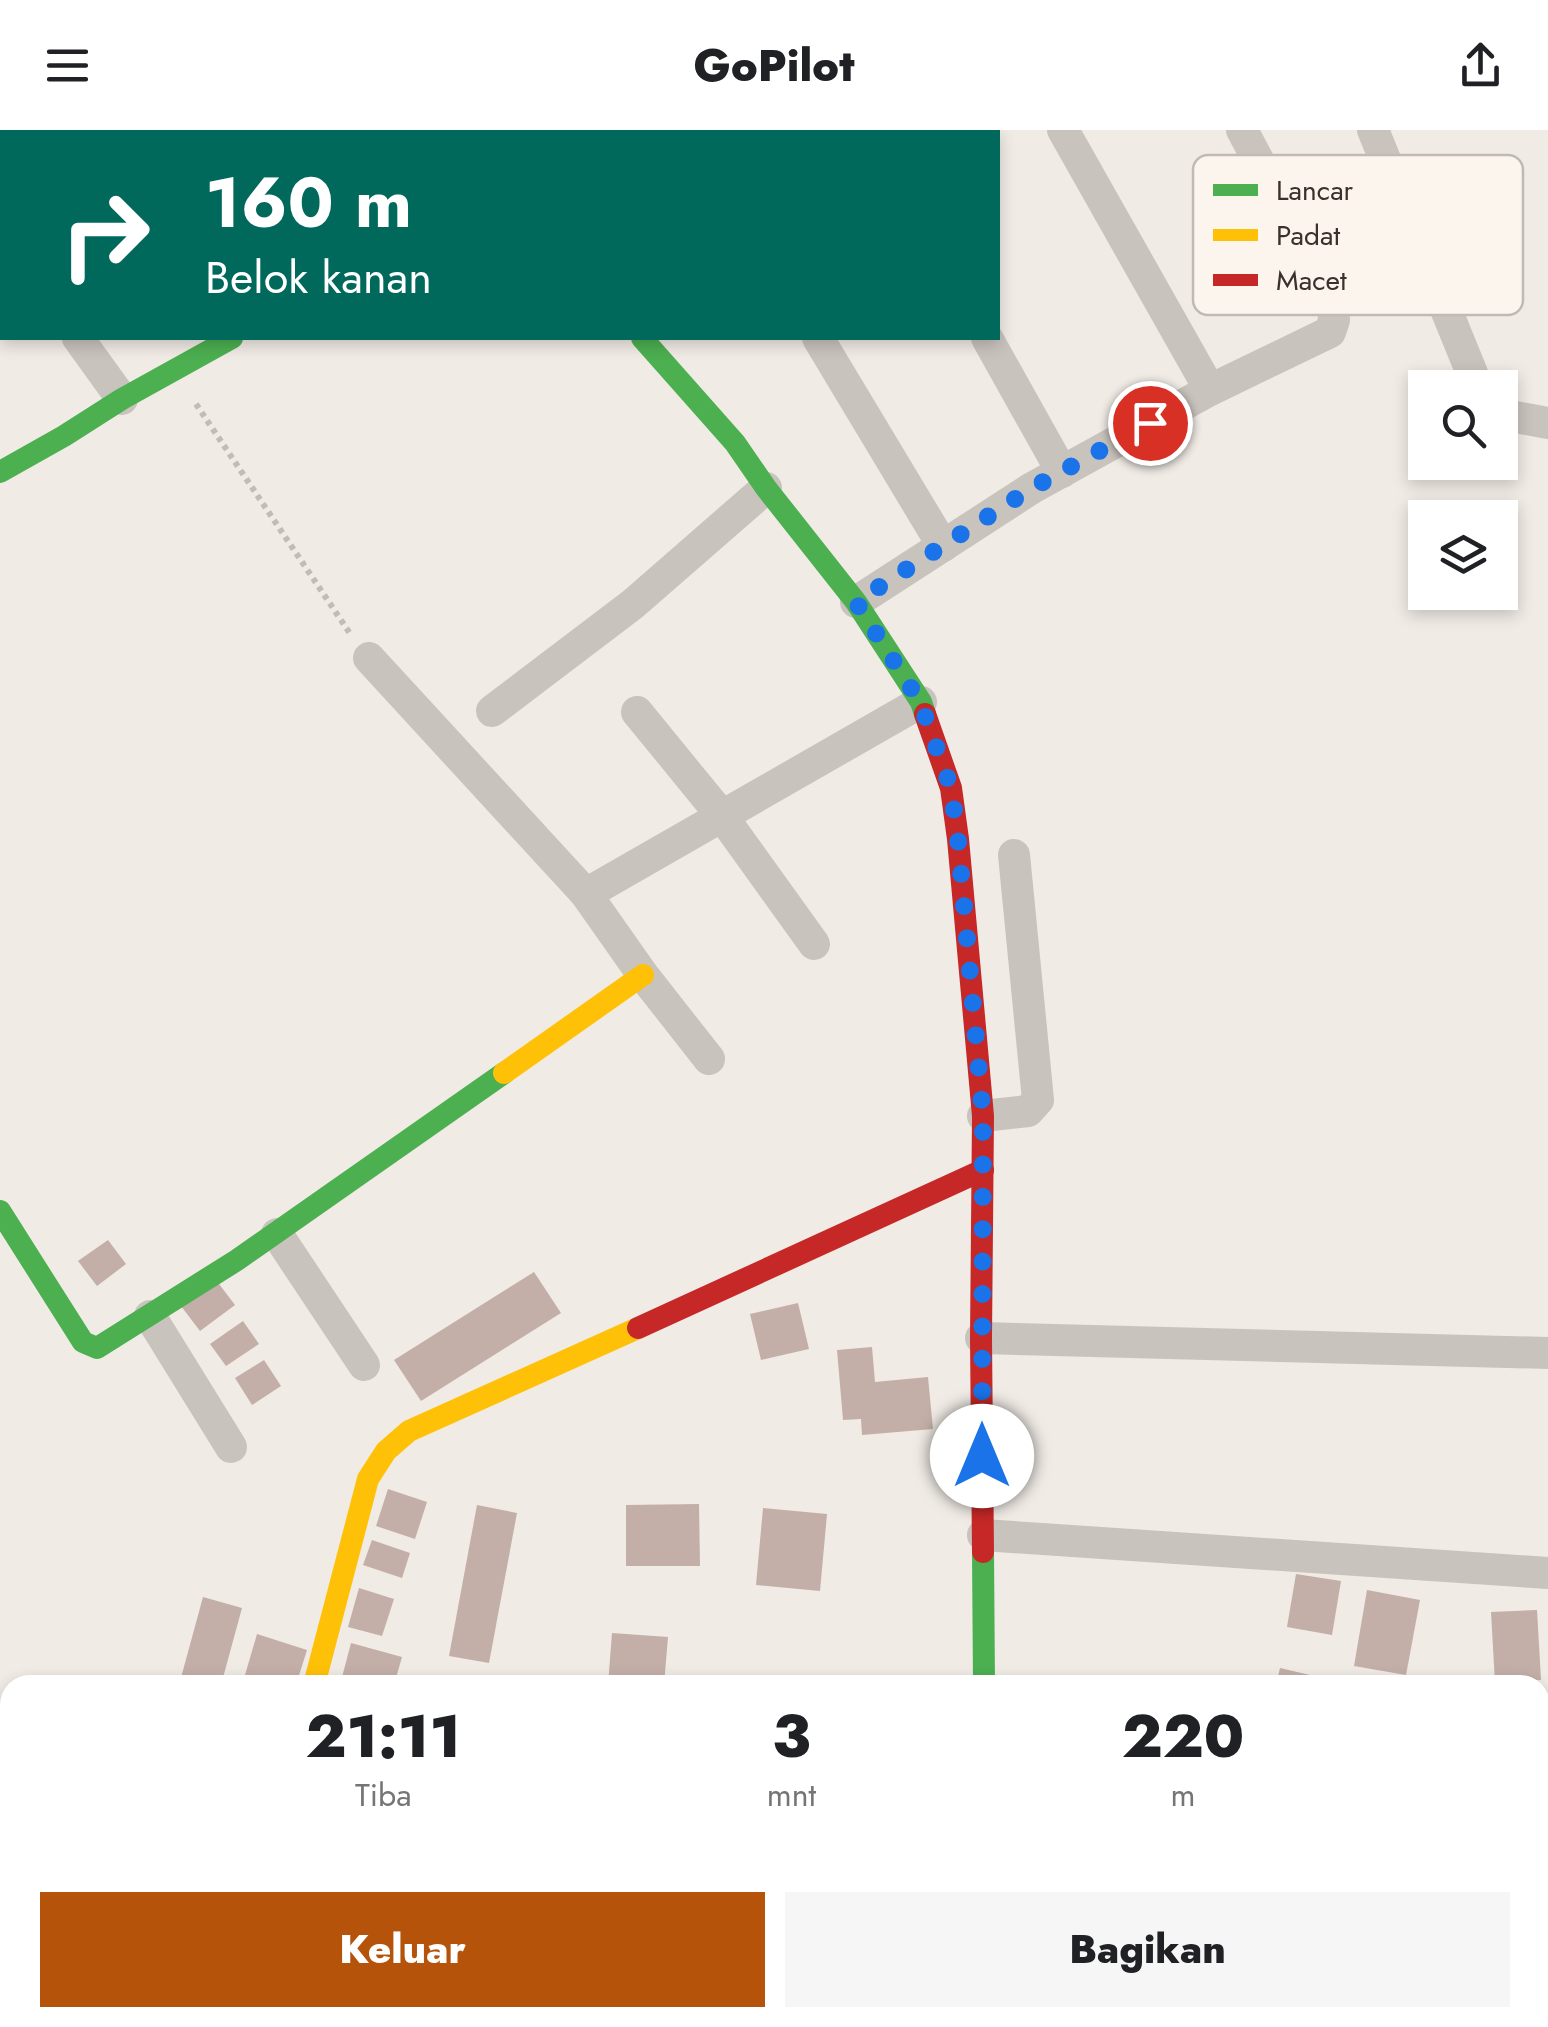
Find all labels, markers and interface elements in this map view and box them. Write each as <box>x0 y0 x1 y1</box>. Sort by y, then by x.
text: GoPilot <box>693 33 855 98</box>
icon: menu <box>40 38 95 93</box>
icon: share <box>1453 38 1508 93</box>
text: 160 m <box>205 152 412 253</box>
legend <box>1193 155 1523 315</box>
icon: right <box>40 170 170 300</box>
text: Lancar <box>1276 170 1354 211</box>
text: Padat <box>1276 215 1340 256</box>
text: Belok kanan <box>205 245 432 310</box>
text: Macet <box>1276 260 1347 301</box>
map controls <box>1408 370 1518 610</box>
button: search <box>1408 370 1518 480</box>
pin <box>1108 381 1193 466</box>
icon: arrive <box>1123 396 1178 451</box>
button: layers <box>1408 500 1518 610</box>
position arrow <box>930 1404 1034 1508</box>
text: 21:11 <box>306 1693 461 1780</box>
text: 3 <box>772 1693 811 1780</box>
text: 220 <box>1122 1693 1244 1780</box>
text: Tiba <box>355 1772 412 1818</box>
text: mnt <box>767 1772 816 1818</box>
text: m <box>1171 1772 1196 1818</box>
button: Keluar <box>40 1892 765 2007</box>
button: Bagikan <box>785 1892 1510 2007</box>

